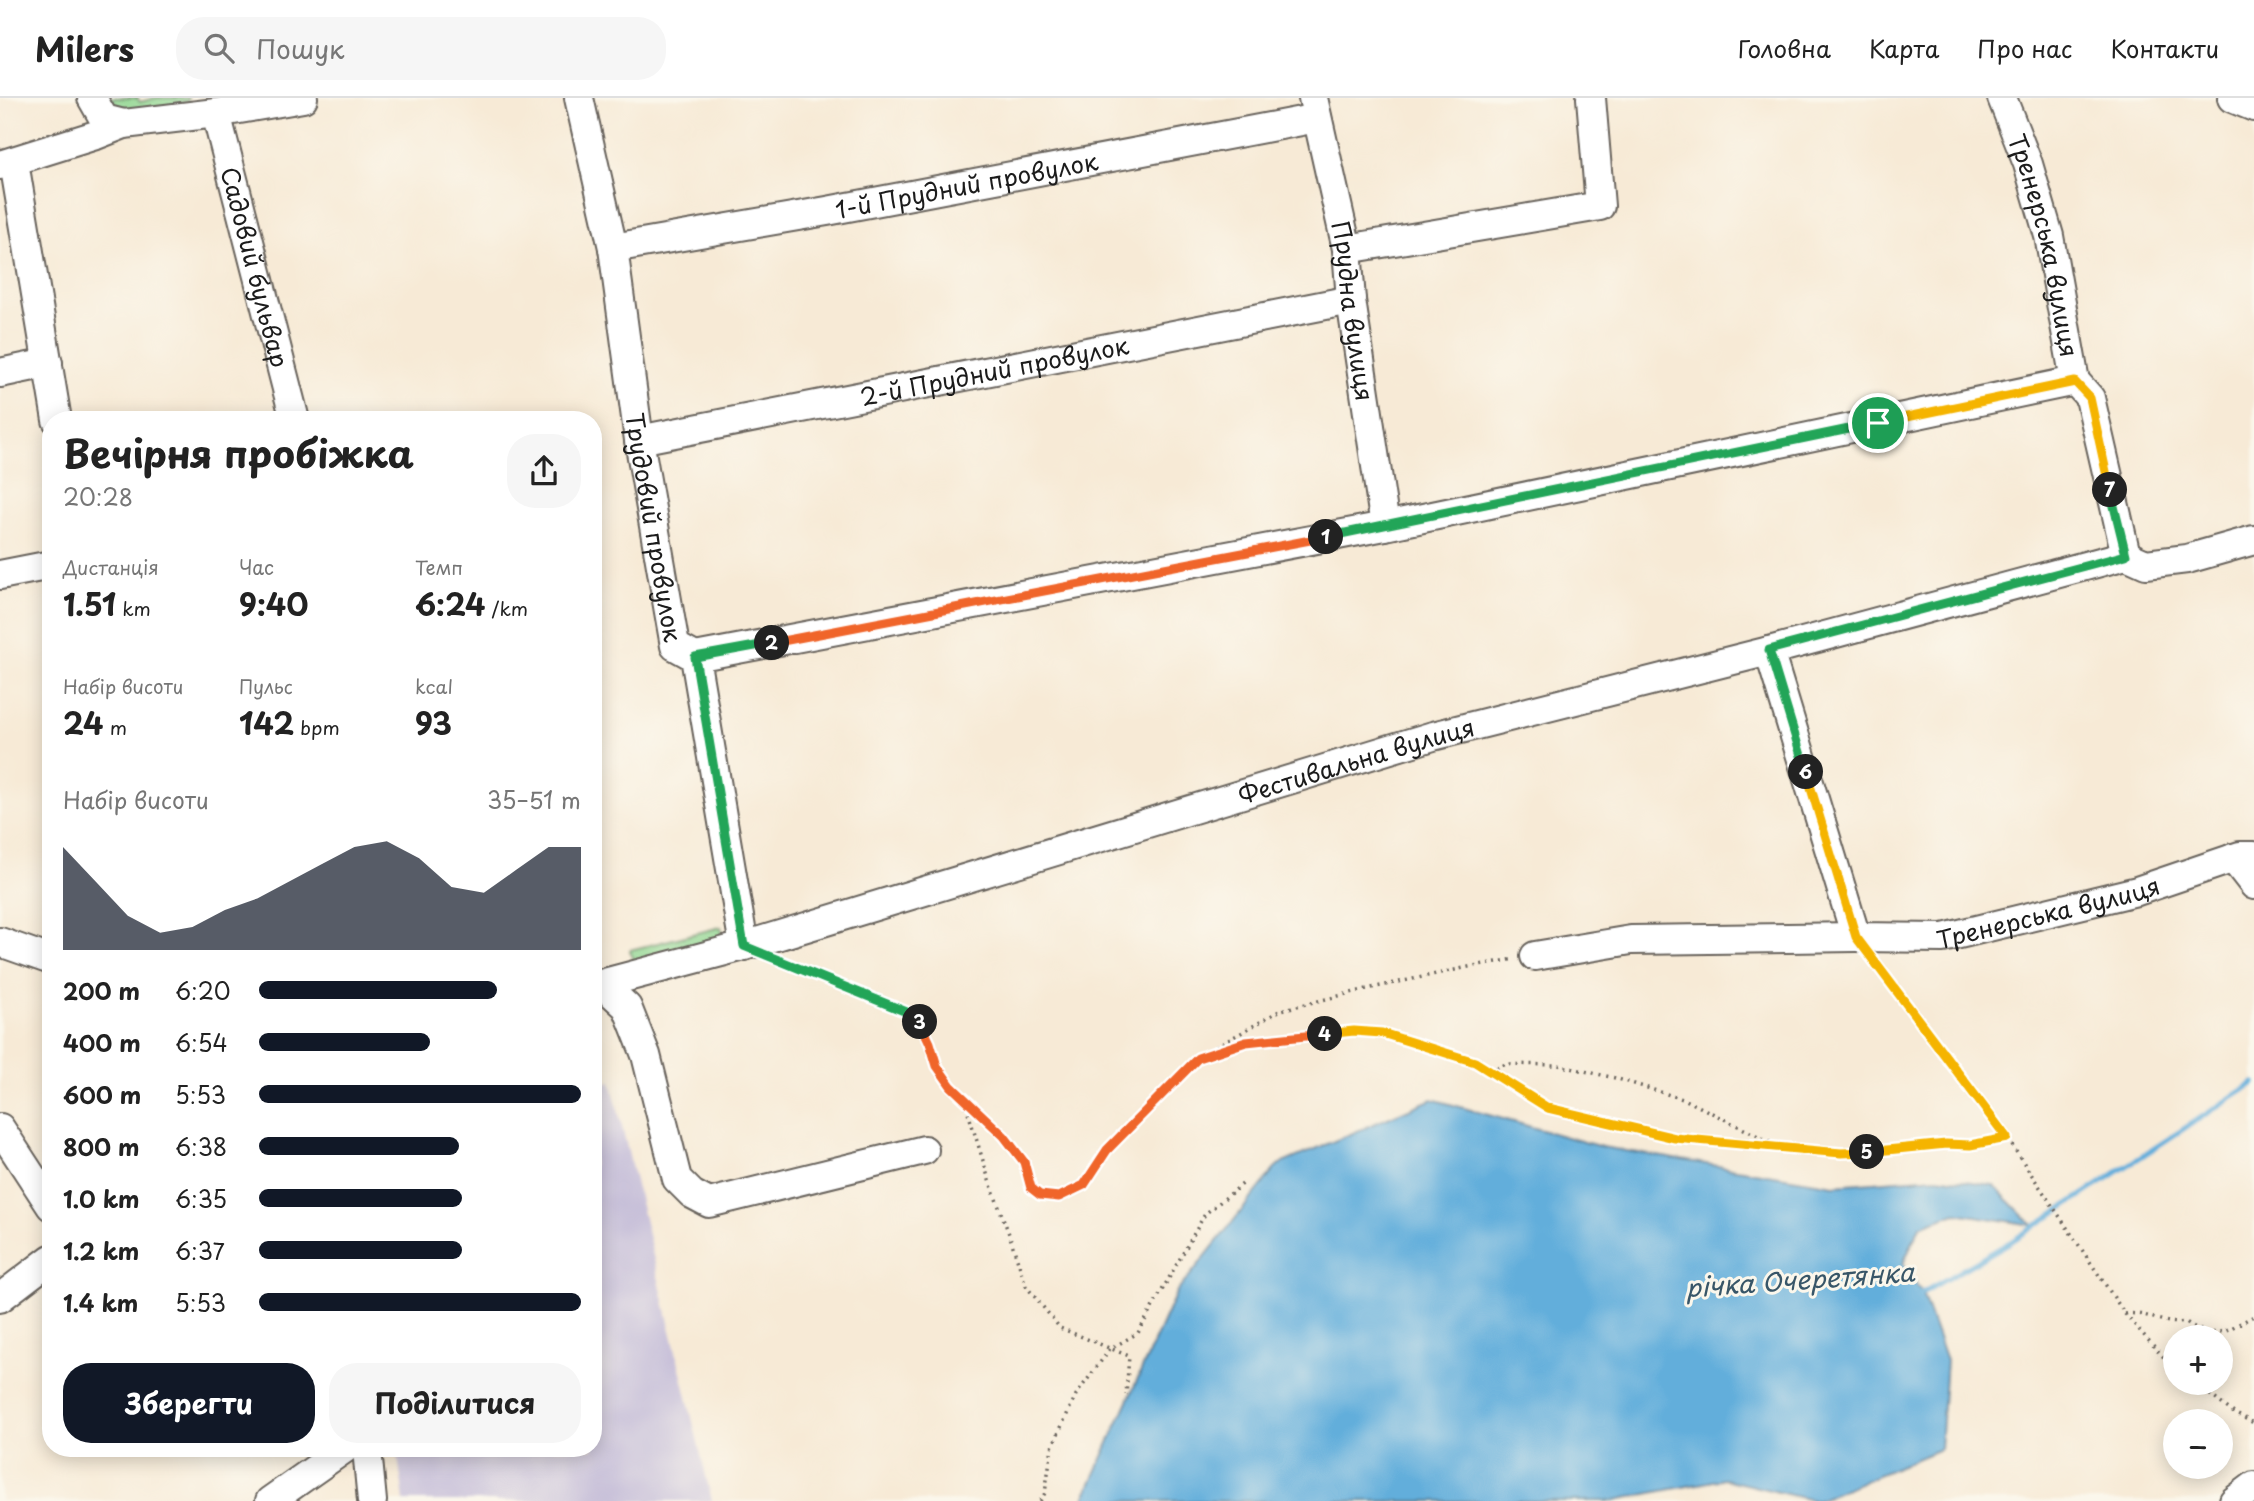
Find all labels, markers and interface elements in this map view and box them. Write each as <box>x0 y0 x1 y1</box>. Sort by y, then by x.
search box <box>176 17 666 80</box>
text: Milers <box>35 23 134 73</box>
icon: search <box>200 29 238 67</box>
text: Пошук <box>256 29 345 68</box>
text: Головна <box>1738 30 1831 66</box>
text: Карта <box>1869 30 1939 66</box>
text: Про нас <box>1977 30 2072 66</box>
text: Контакти <box>2110 30 2219 66</box>
street label: Тренерська вулиця <box>2000 128 2088 360</box>
street label: 1-й Прудний провулок <box>832 142 1101 227</box>
street label: Садовий бульвар <box>213 163 299 371</box>
street label: Прудна вулиця <box>1323 217 1384 403</box>
street label: 2-й Прудний провулок <box>857 326 1132 414</box>
pin <box>1848 393 1908 453</box>
icon: arrive <box>1859 404 1897 442</box>
street label: Трудовий провулок <box>617 410 692 645</box>
text: Вечірня пробіжка <box>63 424 414 481</box>
button: share <box>507 434 581 508</box>
pin: 7 <box>2092 472 2128 508</box>
text: 7 <box>2104 475 2115 503</box>
text: 20:28 <box>63 479 133 514</box>
pin: 1 <box>1308 520 1344 555</box>
text: 1 <box>1321 522 1330 550</box>
text: Дистанція <box>63 553 159 581</box>
text: Час <box>239 553 274 581</box>
text: Темп <box>415 553 463 581</box>
text: 1.51 <box>63 581 116 626</box>
text: 9:40 <box>239 581 308 626</box>
text: 6:24 <box>415 581 485 626</box>
text: km <box>116 594 151 622</box>
text: /km <box>485 594 528 622</box>
pin: 2 <box>754 626 790 660</box>
text: 2 <box>765 628 778 656</box>
text: Набір висоти <box>63 672 183 700</box>
text: Пульс <box>239 672 293 700</box>
text: kcal <box>415 672 453 700</box>
text: 24 <box>63 700 103 745</box>
text: 142 <box>239 700 294 745</box>
text: 93 <box>415 700 452 745</box>
street label: Фестивальна вулиця <box>1234 708 1478 812</box>
text: m <box>103 713 127 741</box>
text: bpm <box>294 713 340 741</box>
pin: 6 <box>1788 754 1824 790</box>
text: 6 <box>1799 757 1812 785</box>
text: Набір висоти <box>63 782 209 817</box>
text: 35–51 m <box>487 782 581 817</box>
street label: Тренерська вулиця <box>1933 867 2164 957</box>
text: 200 m <box>63 973 140 1008</box>
text: 6:20 <box>175 973 231 1008</box>
pin: 3 <box>902 1004 937 1040</box>
text: 3 <box>913 1007 926 1035</box>
pin: 4 <box>1308 1016 1342 1052</box>
text: 4 <box>1318 1019 1331 1047</box>
text: 400 m <box>63 1025 141 1060</box>
text: 6:54 <box>175 1025 228 1060</box>
text: 600 m <box>63 1077 141 1112</box>
text: 5:53 <box>175 1077 226 1112</box>
text: 800 m <box>63 1129 140 1164</box>
text: 6:38 <box>175 1129 227 1164</box>
pin: 5 <box>1850 1134 1884 1170</box>
text: 5 <box>1860 1137 1873 1165</box>
text: 1.0 km <box>63 1181 140 1216</box>
text: 6:35 <box>175 1181 227 1216</box>
text: 1.2 km <box>63 1233 139 1268</box>
text: 6:37 <box>175 1233 225 1268</box>
water label: річка Очеретянка <box>1684 1251 1917 1306</box>
text: 1.4 km <box>63 1285 138 1320</box>
text: 5:53 <box>175 1285 226 1320</box>
map controls <box>2163 1325 2233 1479</box>
button: + <box>2163 1325 2233 1395</box>
button: Зберегти <box>63 1363 315 1443</box>
button: Поділитися <box>329 1363 581 1443</box>
button: − <box>2163 1409 2233 1479</box>

